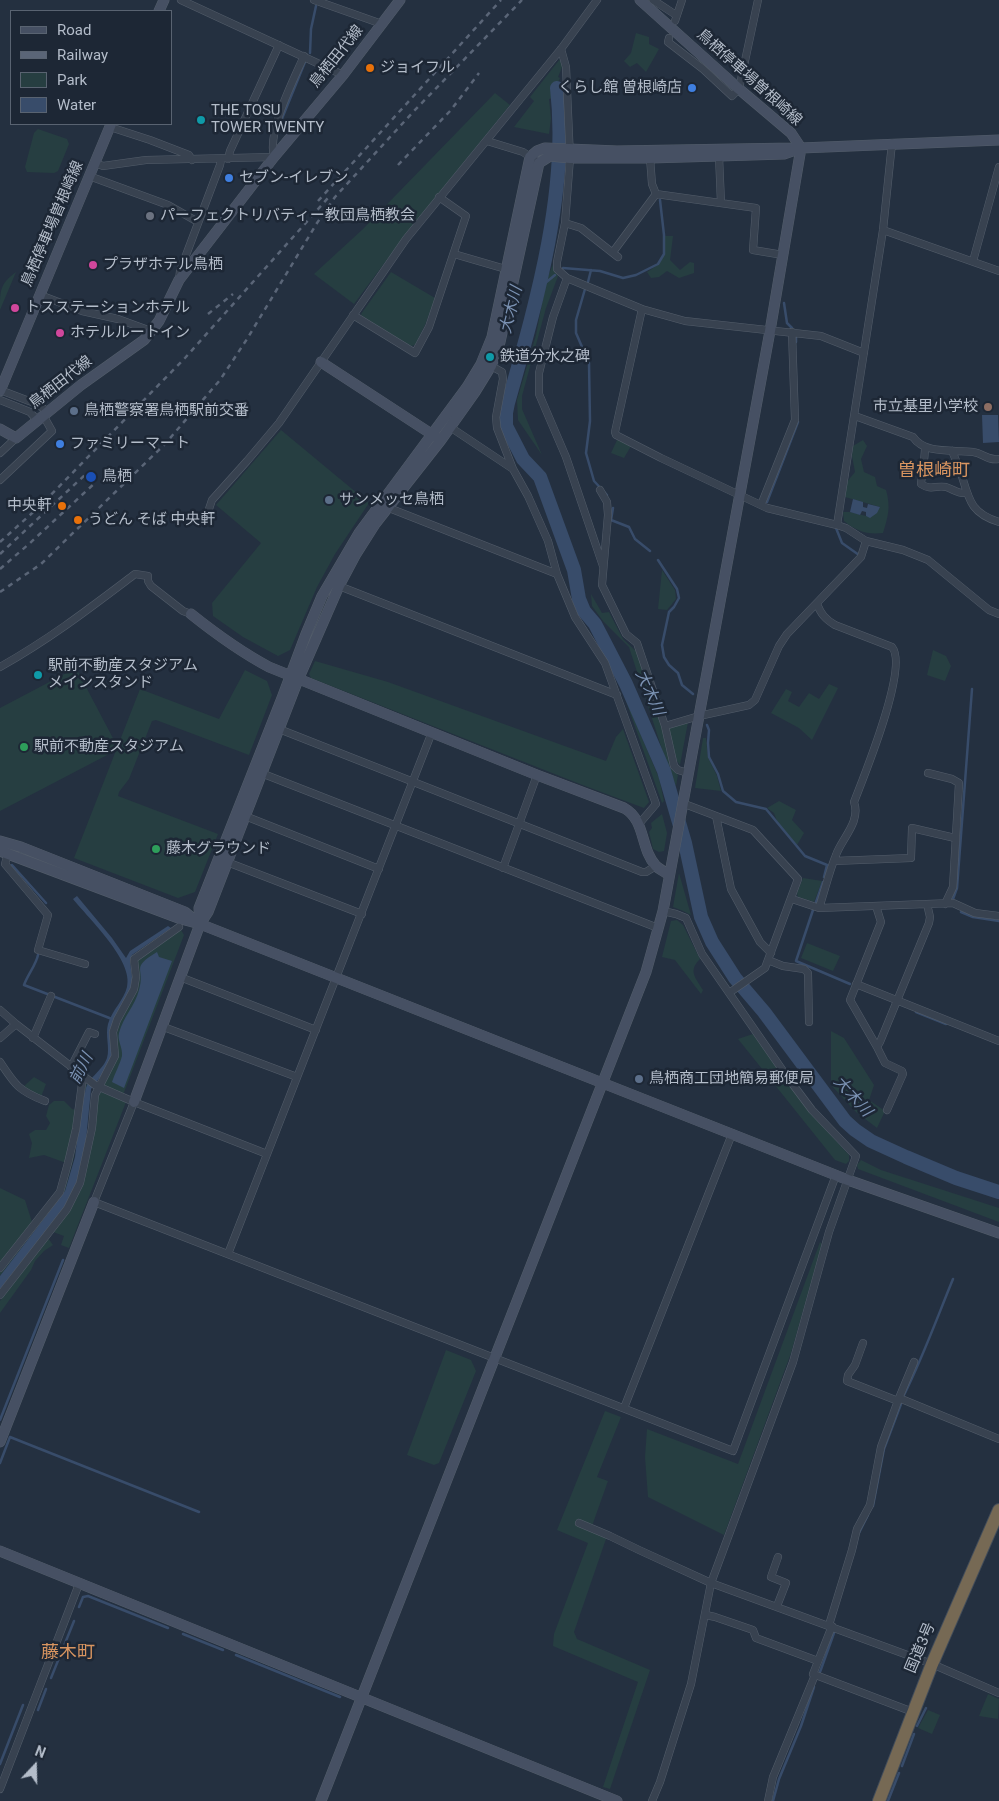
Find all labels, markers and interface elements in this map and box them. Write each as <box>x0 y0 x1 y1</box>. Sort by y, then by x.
legend <box>10 10 172 125</box>
text: Road <box>57 21 91 39</box>
street label: 鳥栖田代線 <box>306 22 368 92</box>
street label: 鳥栖停車場曽根崎線 <box>693 26 805 130</box>
text: Railway <box>57 46 108 64</box>
place label: ジョイフル <box>380 59 455 77</box>
marker: ジョイフル <box>364 62 376 74</box>
text: Park <box>57 71 87 89</box>
place label: くらし館 曽根崎店 <box>558 79 682 97</box>
marker: くらし館 曽根崎店 <box>686 82 698 94</box>
text: Water <box>57 96 96 114</box>
place label: THE TOSU TOWER TWENTY <box>211 102 324 137</box>
marker: THE TOSU TOWER TWENTY <box>195 114 207 126</box>
street label: 鳥栖停車場曽根崎線 <box>18 158 88 290</box>
place label: セブン-イレブン <box>239 169 348 187</box>
marker: セブン-イレブン <box>223 172 235 184</box>
place label: パーフェクトリバティー教団鳥栖教会 <box>160 207 415 225</box>
marker: パーフェクトリバティー教団鳥栖教会 <box>144 210 156 222</box>
place label: プラザホテル鳥栖 <box>103 256 223 274</box>
marker: プラザホテル鳥栖 <box>87 259 99 271</box>
water label: 大木川 <box>497 284 527 336</box>
place label: トスステーションホテル <box>25 299 190 317</box>
marker: トスステーションホテル <box>9 302 21 314</box>
place label: ホテルルートイン <box>70 324 190 342</box>
marker: ホテルルートイン <box>54 327 66 339</box>
place label: 鉄道分水之碑 <box>500 348 590 366</box>
marker: 鉄道分水之碑 <box>484 351 496 363</box>
street label: 鳥栖田代線 <box>26 353 96 413</box>
place label: 市立基里小学校 <box>873 398 978 416</box>
marker: 市立基里小学校 <box>982 401 994 413</box>
place label: 鳥栖警察署鳥栖駅前交番 <box>84 402 249 420</box>
marker: 鳥栖警察署鳥栖駅前交番 <box>68 405 80 417</box>
place label: ファミリーマート <box>70 435 190 453</box>
marker: ファミリーマート <box>54 438 66 450</box>
district label: 曽根崎町 <box>898 460 970 482</box>
place label: 鳥栖 <box>102 468 132 486</box>
marker: 鳥栖 <box>84 470 98 484</box>
place label: サンメッセ鳥栖 <box>339 491 444 509</box>
marker: サンメッセ鳥栖 <box>323 494 335 506</box>
place label: 中央軒 <box>7 497 52 515</box>
marker: 中央軒 <box>56 500 68 512</box>
place label: うどん そば 中央軒 <box>88 511 215 529</box>
marker: うどん そば 中央軒 <box>72 514 84 526</box>
place label: 駅前不動産スタジアム メインスタンド <box>48 657 198 692</box>
water label: 大木川 <box>630 667 668 719</box>
marker: 駅前不動産スタジアム メインスタンド <box>32 669 44 681</box>
place label: 駅前不動産スタジアム <box>34 738 184 756</box>
marker: 駅前不動産スタジアム <box>18 741 30 753</box>
place label: 藤木グラウンド <box>166 840 271 858</box>
marker: 藤木グラウンド <box>150 843 162 855</box>
water label: 前川 <box>66 1050 98 1088</box>
place label: 鳥栖商工団地簡易郵便局 <box>649 1070 814 1088</box>
marker: 鳥栖商工団地簡易郵便局 <box>633 1073 645 1085</box>
water label: 大木川 <box>829 1073 875 1121</box>
street label: 国道3号 <box>902 1620 940 1676</box>
district label: 藤木町 <box>41 1642 95 1664</box>
north arrow <box>10 1741 60 1791</box>
text: N <box>33 1743 48 1761</box>

